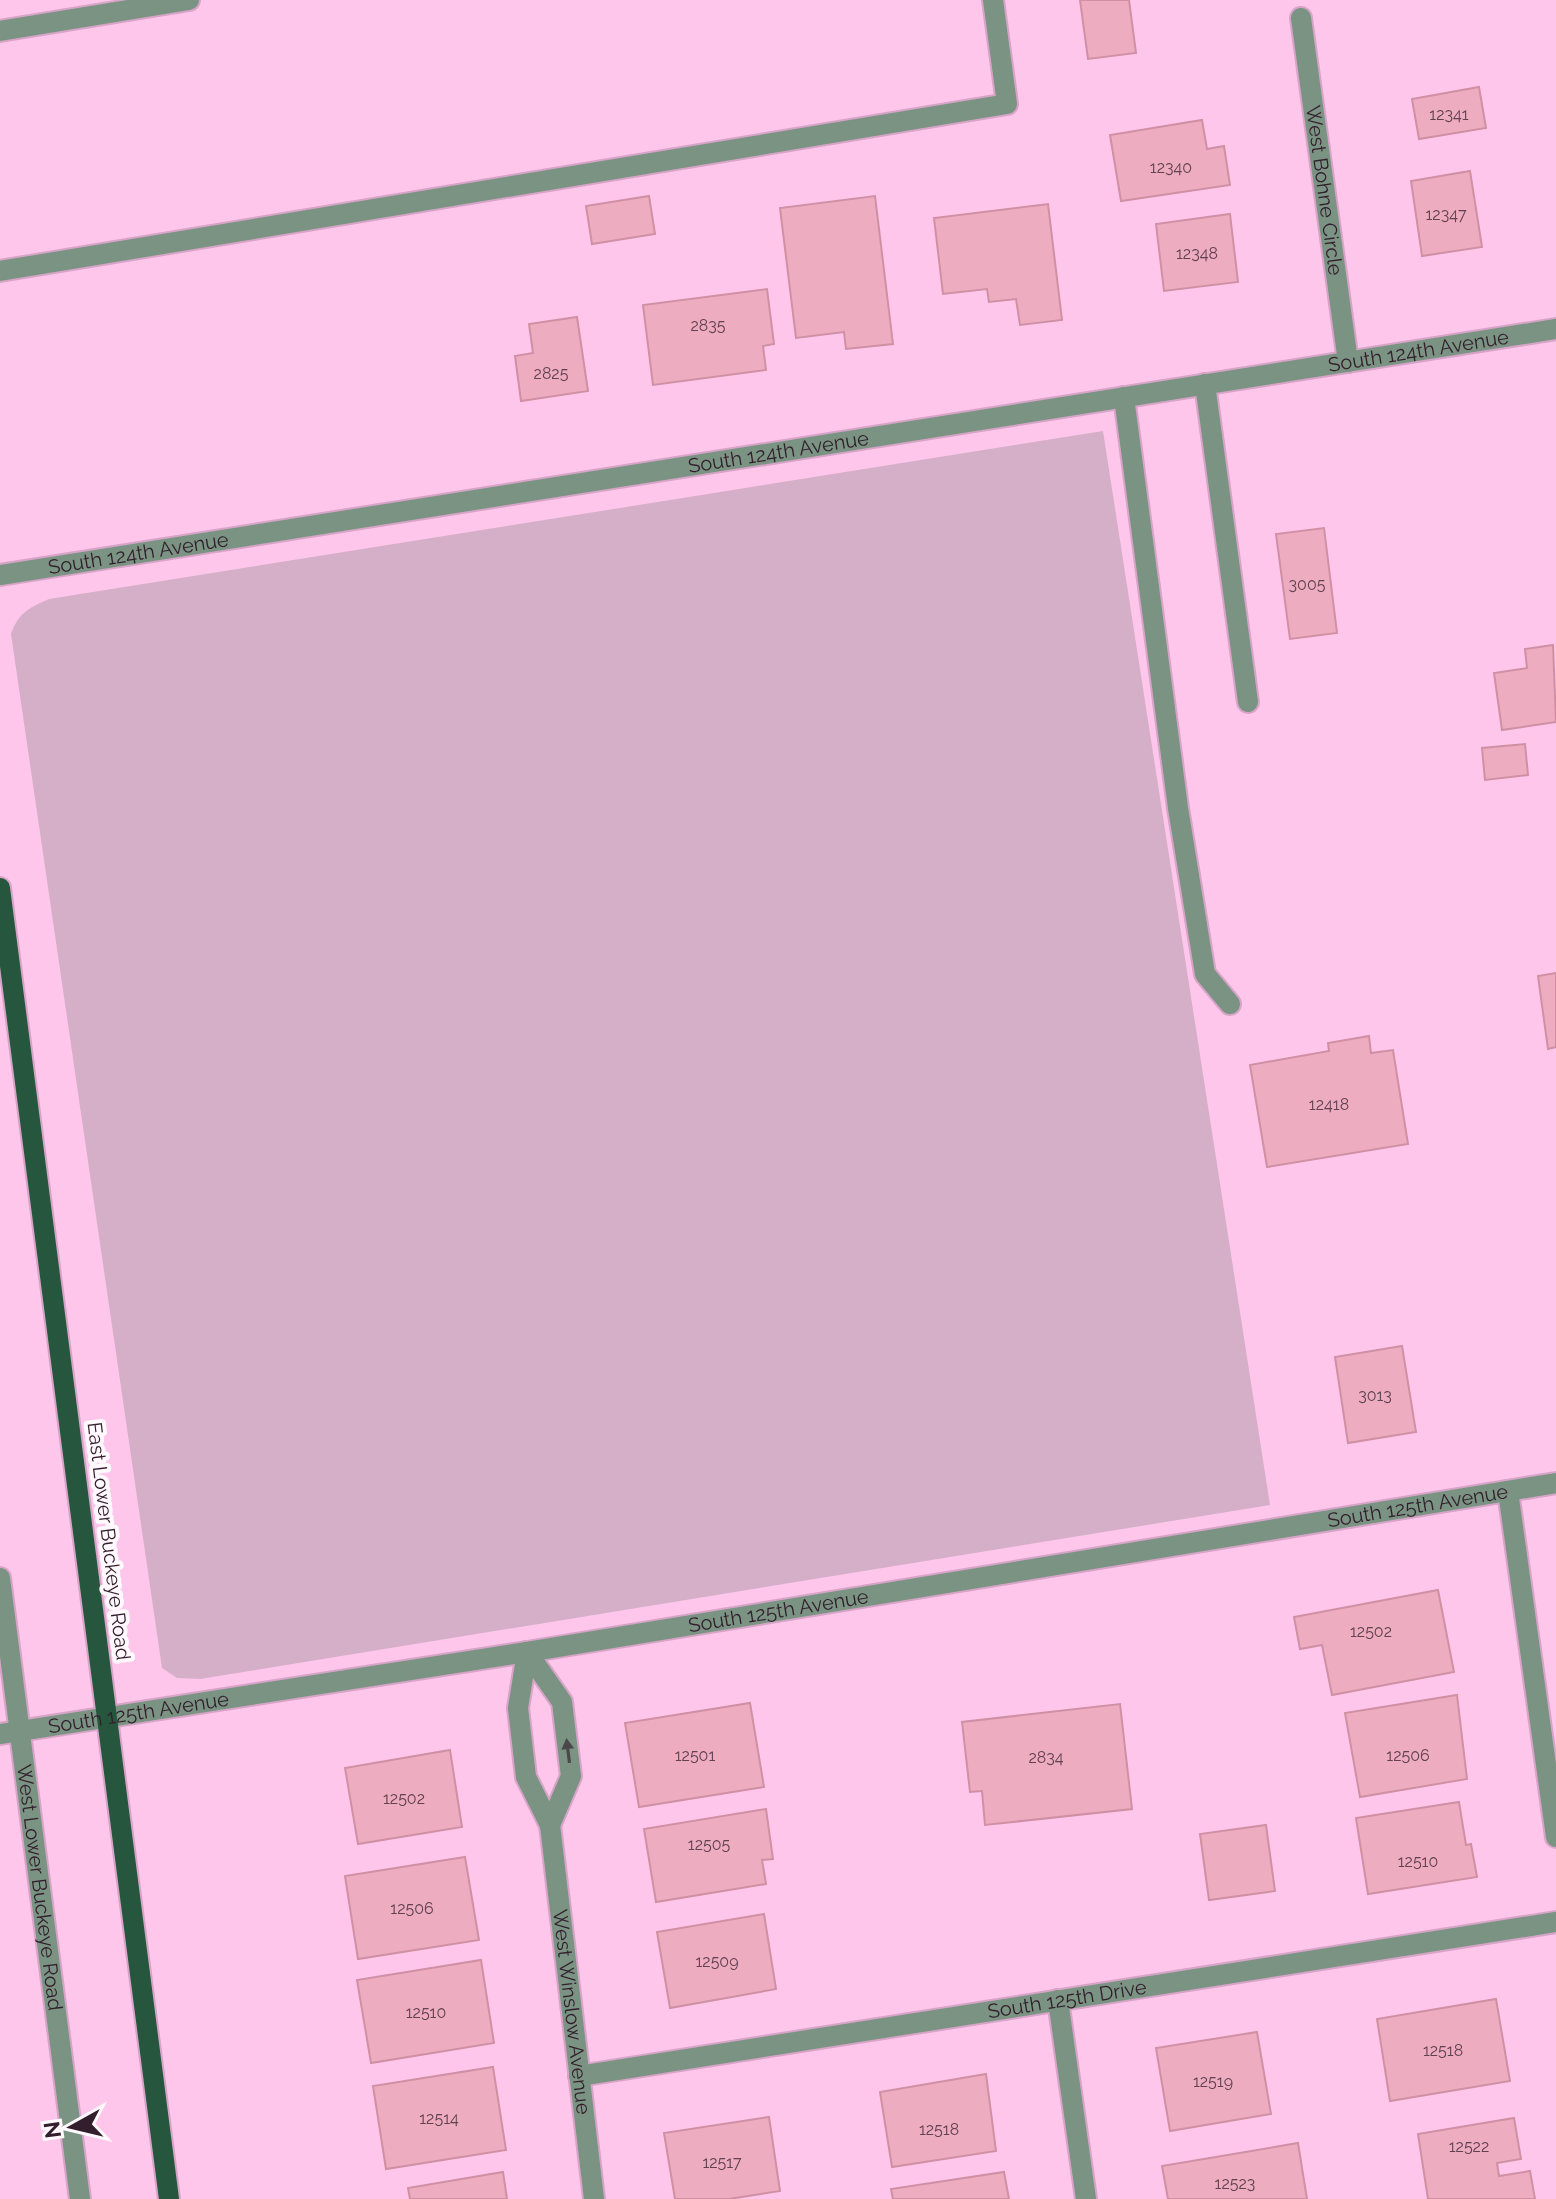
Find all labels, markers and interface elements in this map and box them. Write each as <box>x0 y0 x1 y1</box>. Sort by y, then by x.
street label: West Bohne Circle <box>1301 104 1348 277</box>
house number: 12341 <box>1429 105 1469 124</box>
house number: 12340 <box>1150 158 1192 177</box>
house number: 12347 <box>1426 205 1467 224</box>
house number: 12348 <box>1176 244 1218 263</box>
house number: 2835 <box>690 316 726 335</box>
street label: South 124th Avenue <box>1326 325 1511 377</box>
house number: 2825 <box>534 364 569 383</box>
street label: South 124th Avenue <box>686 426 871 478</box>
street label: South 124th Avenue <box>46 527 231 579</box>
house number: 3005 <box>1289 575 1326 594</box>
house number: 12418 <box>1309 1095 1349 1114</box>
house number: 3013 <box>1358 1386 1392 1405</box>
street label: East Lower Buckeye Road <box>82 1421 136 1661</box>
street label: South 125th Avenue <box>1326 1479 1510 1532</box>
street label: South 125th Avenue <box>686 1584 870 1637</box>
house number: 12502 <box>1350 1622 1392 1641</box>
street label: South 125th Avenue <box>46 1687 231 1738</box>
one-way arrow <box>561 1738 574 1763</box>
house number: 12501 <box>675 1746 715 1765</box>
house number: 12506 <box>1386 1746 1430 1765</box>
house number: 2834 <box>1028 1748 1064 1767</box>
street label: West Lower Buckeye Road <box>12 1763 68 2012</box>
house number: 12502 <box>383 1789 425 1808</box>
house number: 12505 <box>688 1835 730 1854</box>
house number: 12510 <box>1398 1852 1438 1871</box>
house number: 12506 <box>390 1899 434 1918</box>
street label: West Winslow Avenue <box>548 1908 596 2116</box>
house number: 12509 <box>695 1952 739 1971</box>
street label: South 125th Drive <box>986 1975 1148 2023</box>
house number: 12510 <box>406 2003 446 2022</box>
house number: 12518 <box>1423 2041 1463 2060</box>
house number: 12519 <box>1193 2072 1233 2091</box>
north arrow <box>32 2087 112 2167</box>
house number: 12514 <box>419 2109 459 2128</box>
text: N <box>38 2120 66 2140</box>
house number: 12518 <box>919 2120 959 2139</box>
house number: 12522 <box>1449 2137 1489 2156</box>
house number: 12517 <box>702 2153 742 2172</box>
house number: 12523 <box>1215 2174 1255 2193</box>

